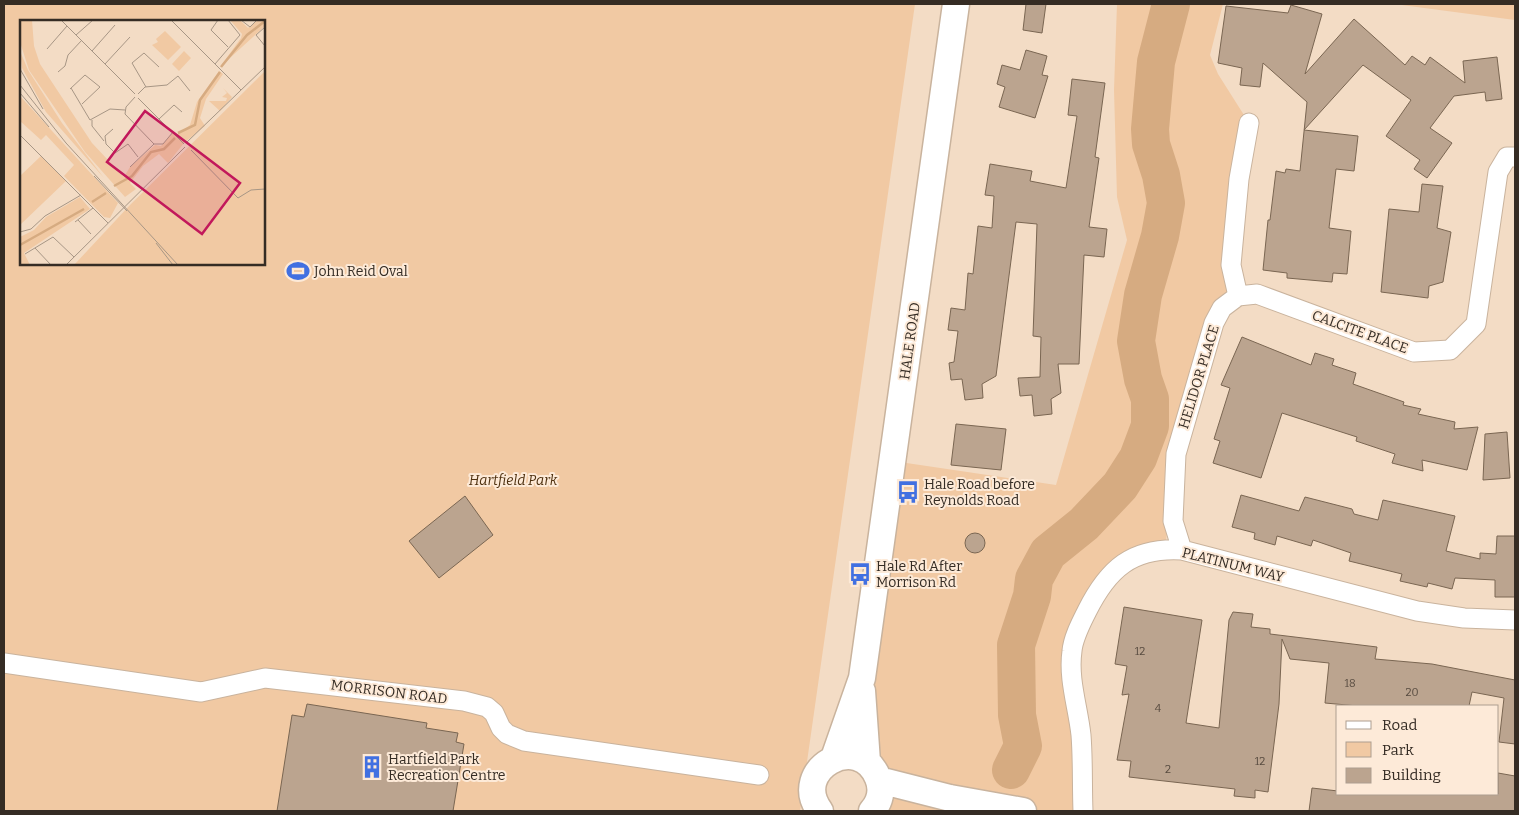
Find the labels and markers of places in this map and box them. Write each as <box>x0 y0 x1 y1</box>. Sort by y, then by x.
sports icon: John Reid Oval <box>285 258 311 284</box>
place label: John Reid Oval <box>313 263 408 280</box>
place label: Hale Road before Reynolds Road <box>924 476 1035 509</box>
bus stop icon: Hale Road before Reynolds Road <box>895 479 921 505</box>
place label: Hale Rd After Morrison Rd <box>876 558 962 591</box>
bus stop icon: Hale Rd After Morrison Rd <box>847 561 873 587</box>
place label: Hartfield Park Recreation Centre <box>388 751 505 784</box>
building icon: Hartfield Park Recreation Centre <box>359 754 385 780</box>

